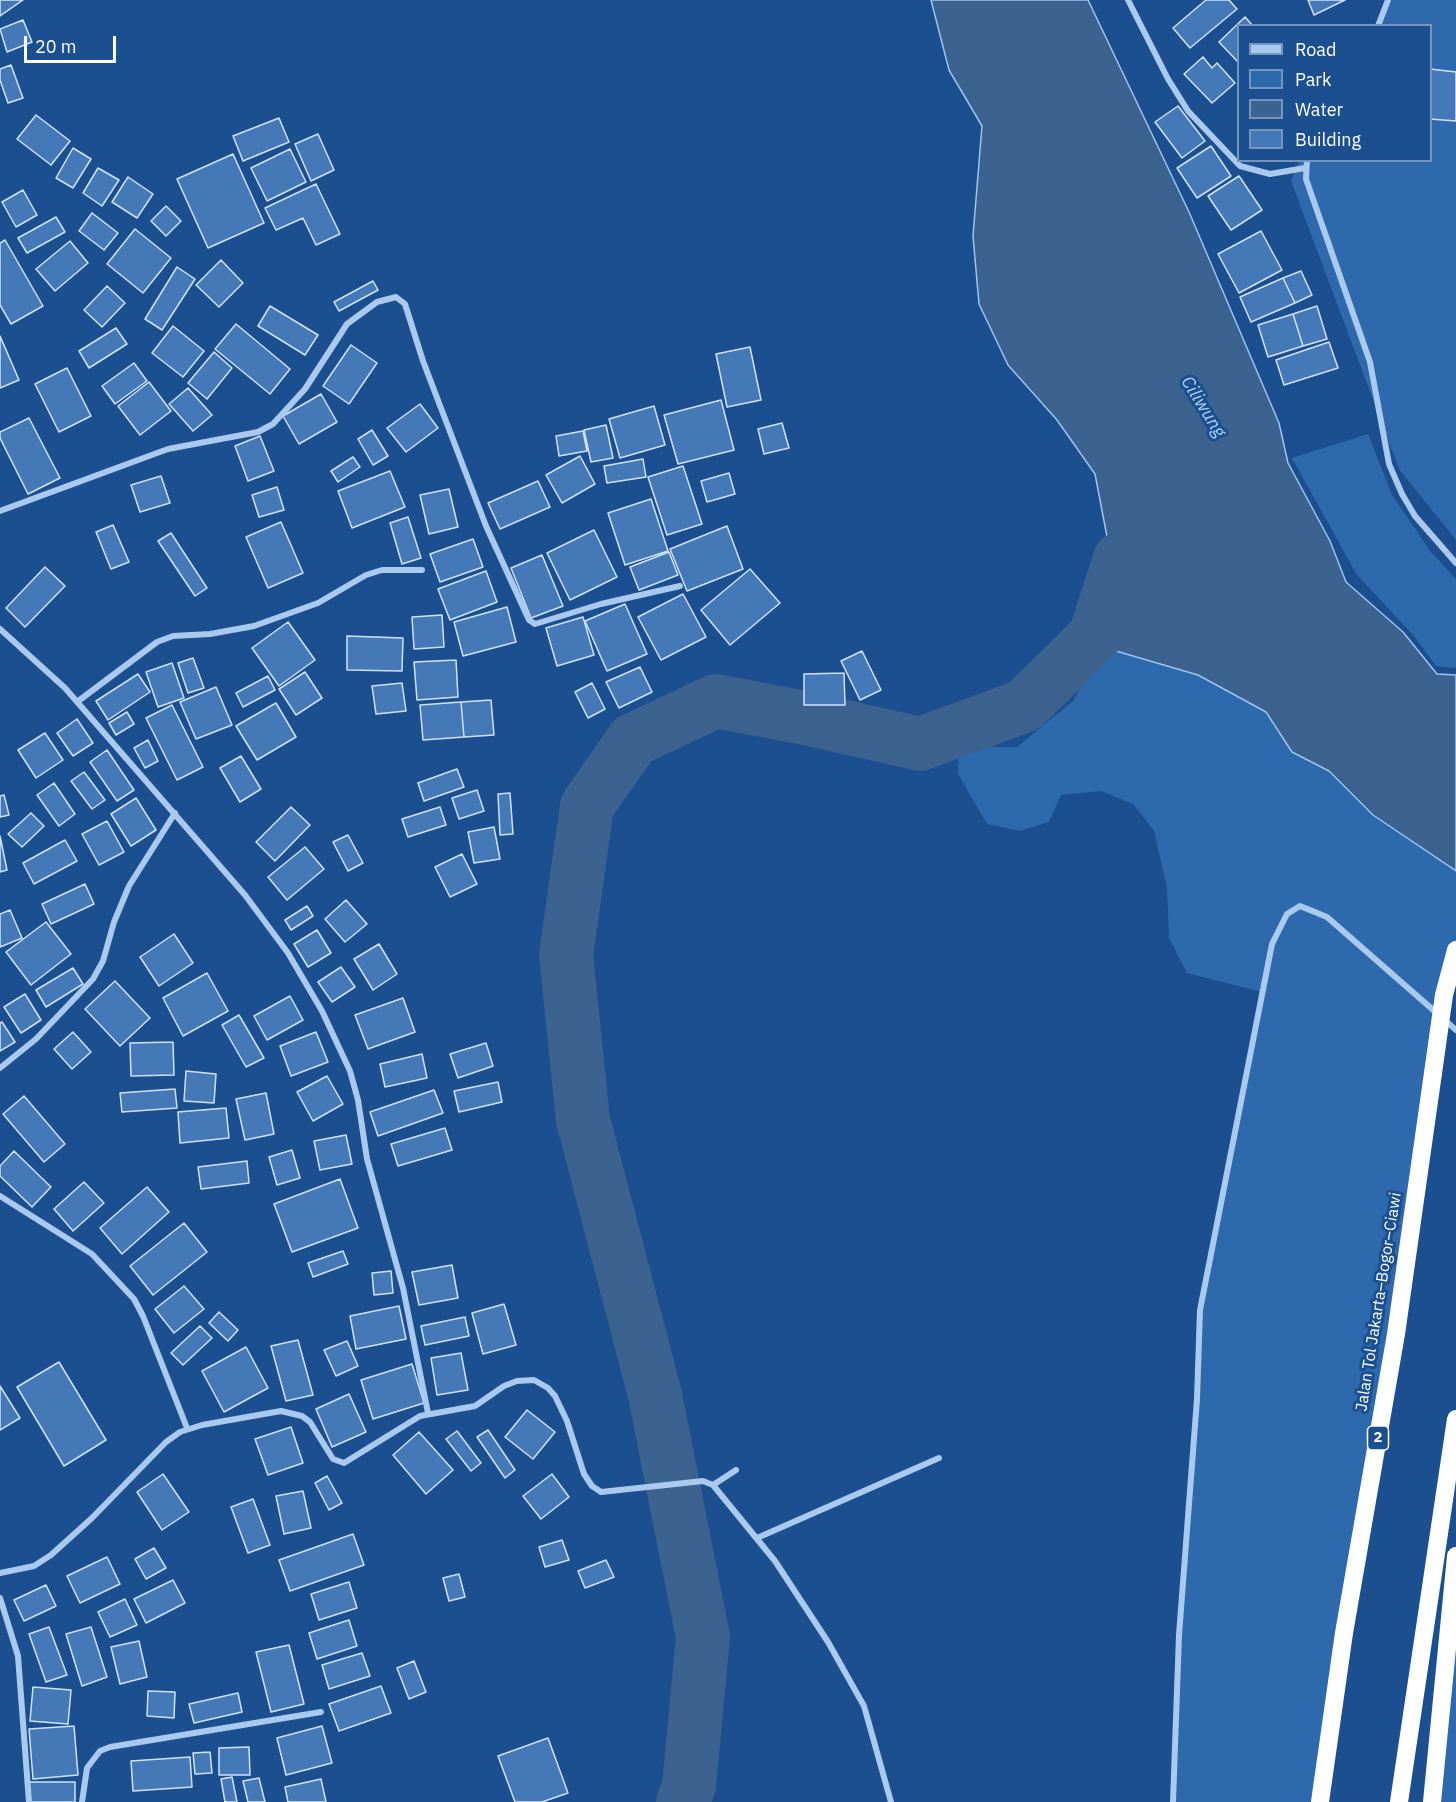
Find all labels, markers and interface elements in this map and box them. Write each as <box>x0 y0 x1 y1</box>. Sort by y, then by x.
scale bar <box>27 24 118 62</box>
legend <box>1237 24 1432 162</box>
text: 20 m <box>35 35 77 58</box>
text: Road <box>1295 38 1336 61</box>
text: Park <box>1295 68 1331 91</box>
text: Water <box>1295 98 1343 121</box>
text: Building <box>1295 128 1361 151</box>
water label: Ciliwung <box>1176 373 1230 441</box>
street label: Jalan Tol Jakarta–Bogor–Ciawi <box>1352 1191 1406 1413</box>
road number: 2 <box>1368 1426 1388 1450</box>

